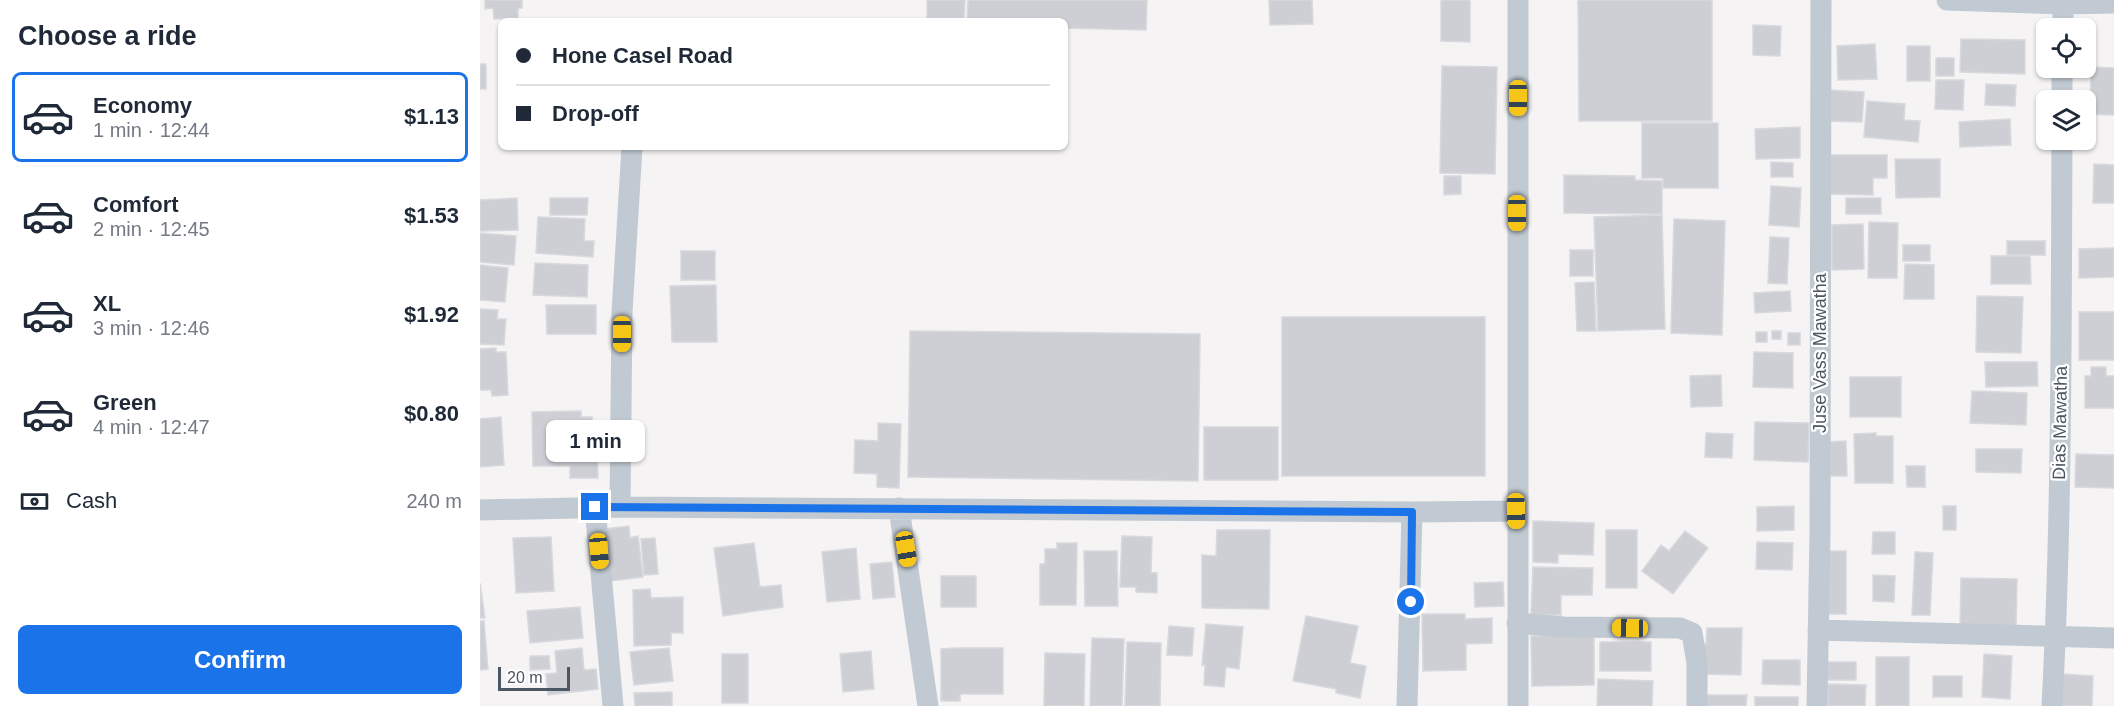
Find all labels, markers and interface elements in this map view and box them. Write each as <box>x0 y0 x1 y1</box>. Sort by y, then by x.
map controls <box>2036 18 2096 150</box>
button: locate <box>2036 18 2096 78</box>
text: Choose a ride <box>18 21 197 51</box>
text: Hone Casel Road <box>552 43 733 68</box>
car <box>1509 80 1527 116</box>
icon: car <box>21 90 75 144</box>
button: layers <box>2036 90 2096 150</box>
text: Economy <box>93 93 192 118</box>
text: Drop-off <box>552 101 639 126</box>
text: $1.13 <box>404 104 459 129</box>
text: 1 min · 12:44 <box>93 119 210 141</box>
icon: car <box>21 189 75 243</box>
text: Comfort <box>93 192 179 217</box>
car <box>1508 195 1526 231</box>
text: $1.53 <box>404 203 459 228</box>
text: 2 min · 12:45 <box>93 218 210 240</box>
street label: Juse Vass Mawatha <box>1810 272 1830 433</box>
icon: car <box>21 288 75 342</box>
text: XL <box>93 291 121 316</box>
text: $1.92 <box>404 302 459 327</box>
car <box>613 316 631 352</box>
text: 3 min · 12:46 <box>93 317 210 339</box>
street label: Dias Mawatha <box>2049 365 2071 480</box>
icon: car <box>21 387 75 441</box>
text: Green <box>93 390 157 415</box>
text: $0.80 <box>404 401 459 426</box>
text: 4 min · 12:47 <box>93 416 210 438</box>
callout: 1 min <box>546 420 644 462</box>
text: 1 min <box>569 430 622 452</box>
icon: cash <box>18 485 51 518</box>
text: Cash <box>66 488 117 513</box>
text: 240 m <box>406 490 462 512</box>
route end <box>581 493 608 520</box>
car <box>1507 493 1525 529</box>
car <box>894 530 918 568</box>
car <box>588 532 610 570</box>
route start <box>1397 588 1424 615</box>
car <box>1612 619 1648 637</box>
button: Confirm <box>18 625 462 694</box>
scale bar <box>498 664 570 692</box>
text: 20 m <box>507 669 543 686</box>

